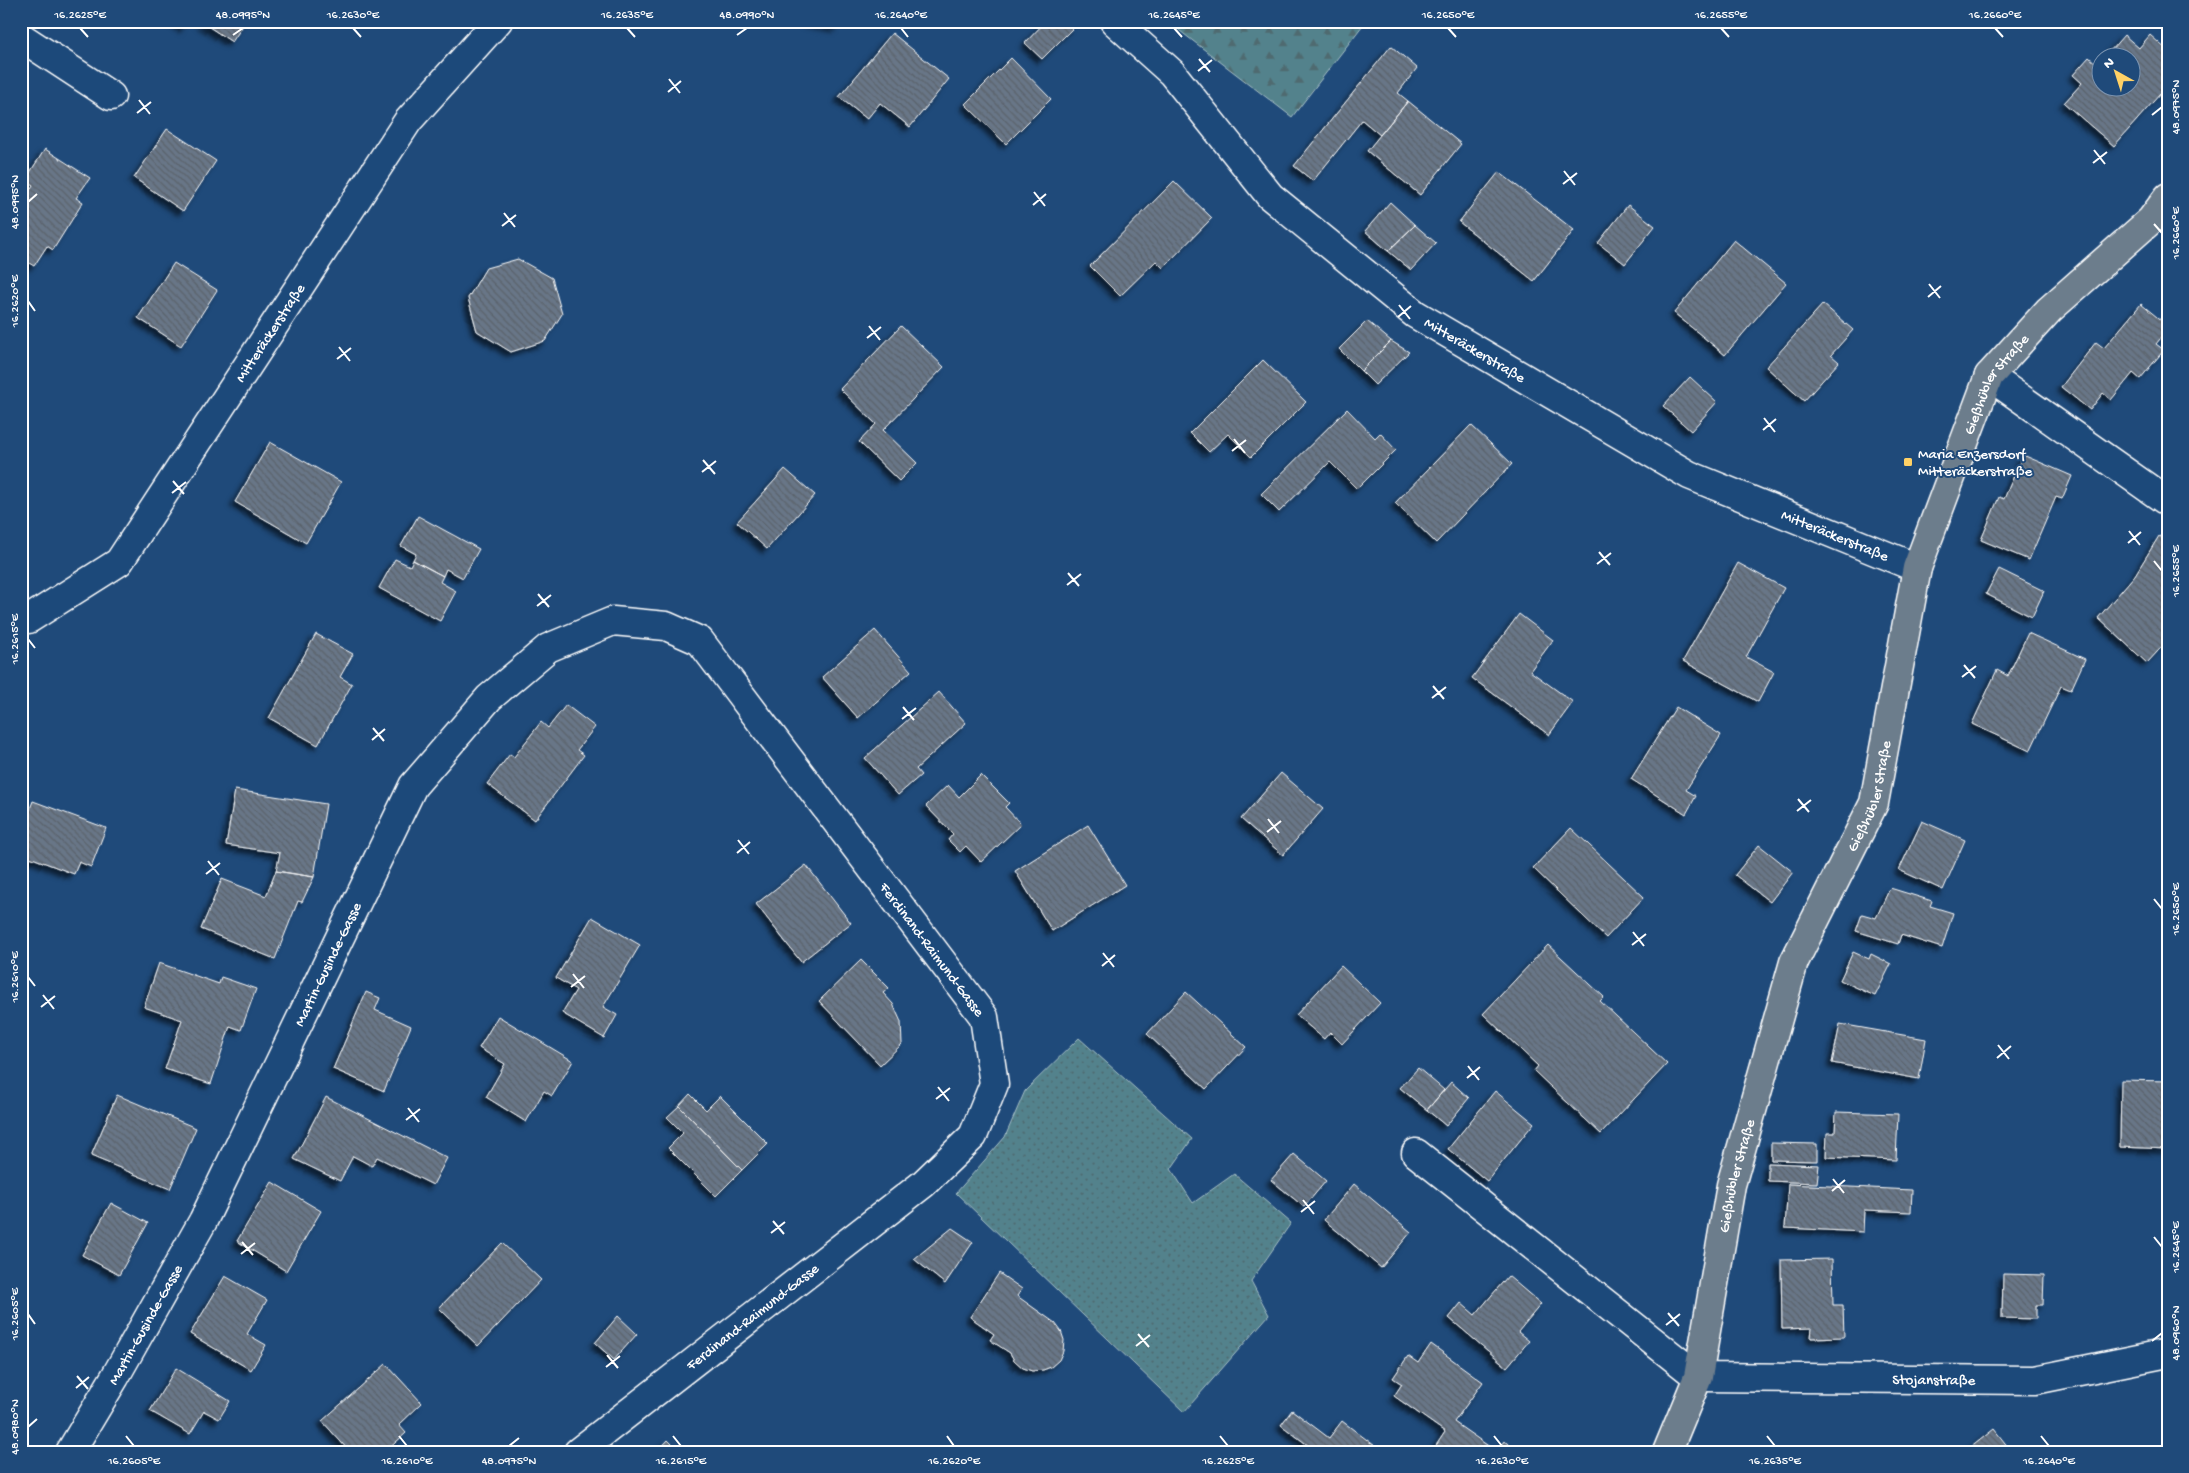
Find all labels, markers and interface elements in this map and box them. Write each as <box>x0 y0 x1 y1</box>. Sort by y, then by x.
text: 16.2625°E <box>53 9 106 23</box>
text: 48.0995°N <box>216 9 270 23</box>
text: 16.2630°E <box>326 9 380 23</box>
text: 16.2635°E <box>600 9 654 23</box>
text: 48.0990°N <box>720 9 775 23</box>
text: 16.2640°E <box>874 9 928 23</box>
text: 16.2645°E <box>1147 9 1200 23</box>
text: 16.2650°E <box>1421 9 1475 23</box>
text: 16.2655°E <box>1694 9 1748 23</box>
text: 16.2660°E <box>1968 9 2022 23</box>
north arrow <box>2092 48 2142 98</box>
text: N <box>2100 54 2118 73</box>
text: 48.0975°N <box>2170 80 2184 134</box>
text: 48.0995°N <box>9 175 23 229</box>
text: 16.2660°E <box>2170 206 2184 260</box>
text: 16.2620°E <box>9 274 23 328</box>
street label: Mitteräckerstraße <box>232 281 310 386</box>
street label: Mitteräckerstraße <box>1420 314 1528 388</box>
street label: Gießhübler Straße <box>1961 331 2034 438</box>
place label: Maria Enzersdorf Mitteräckerstraße <box>1918 446 2033 481</box>
marker: Maria Enzersdorf Mitteräckerstraße <box>1902 456 1914 468</box>
street label: Mitteräckerstraße <box>1778 507 1891 567</box>
text: 16.2655°E <box>2170 544 2184 598</box>
text: 16.2615°E <box>9 613 23 665</box>
street label: Gießhübler Straße <box>1844 739 1896 855</box>
street label: Ferdinand-Raimund-Gasse <box>874 879 988 1021</box>
text: 16.2650°E <box>2170 882 2184 936</box>
street label: Martin-Gusinde-Gasse <box>291 900 367 1030</box>
text: 16.2610°E <box>9 951 23 1004</box>
street label: Gießhübler Straße <box>1716 1117 1760 1234</box>
text: 16.2645°E <box>2170 1221 2184 1274</box>
street label: Ferdinand-Raimund-Gasse <box>683 1260 823 1376</box>
street label: Martin-Gusinde-Gasse <box>105 1262 188 1389</box>
text: 16.2605°E <box>9 1287 23 1341</box>
text: 48.0960°N <box>2170 1305 2184 1360</box>
street label: Stojanstraße <box>1892 1372 1976 1390</box>
text: 48.0980°N <box>9 1399 23 1455</box>
text: 16.2605°E <box>107 1455 161 1469</box>
text: 16.2610°E <box>380 1455 433 1469</box>
text: 48.0975°N <box>482 1455 536 1469</box>
text: 16.2615°E <box>655 1455 707 1469</box>
text: 16.2620°E <box>927 1455 981 1469</box>
text: 16.2625°E <box>1201 1455 1254 1469</box>
text: 16.2630°E <box>1475 1455 1529 1469</box>
text: 16.2635°E <box>1748 1455 1802 1469</box>
text: 16.2640°E <box>2022 1455 2076 1469</box>

